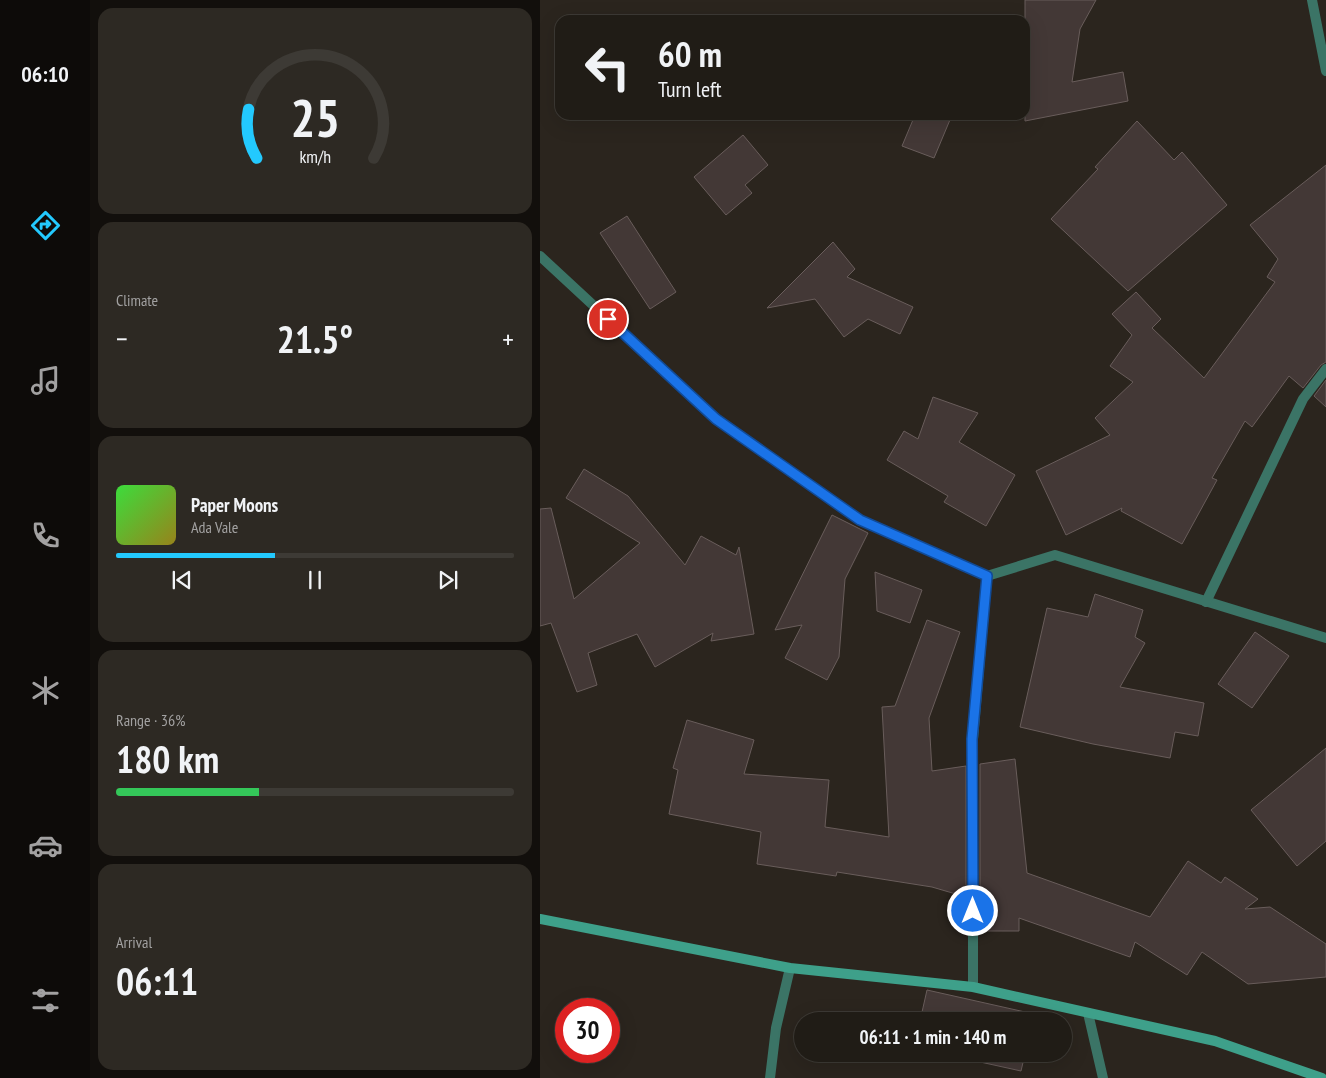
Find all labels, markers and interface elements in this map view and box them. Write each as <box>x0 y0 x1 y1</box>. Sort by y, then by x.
text: 60 m <box>658 31 722 77</box>
icon: left <box>575 35 640 100</box>
text: 06:10 <box>21 60 69 88</box>
text: Turn left <box>658 75 722 103</box>
text: 25 <box>290 84 340 151</box>
text: km/h <box>299 145 331 168</box>
icon: directions <box>28 208 63 243</box>
text: Climate <box>116 290 158 310</box>
pin <box>587 298 629 340</box>
icon: arrive <box>594 305 622 333</box>
text: 21.5° <box>277 314 353 363</box>
text: − <box>116 320 128 357</box>
text: + <box>502 320 514 357</box>
icon: music <box>28 363 63 398</box>
text: Paper Moons <box>191 493 278 517</box>
text: Ada Vale <box>191 517 238 537</box>
icon: phone <box>28 518 63 553</box>
icon: previous <box>168 566 196 594</box>
icon: pause <box>301 566 329 594</box>
icon: next <box>434 566 462 594</box>
icon: climate <box>28 673 63 708</box>
text: Range · 36% <box>116 710 185 730</box>
text: 180 km <box>116 734 219 783</box>
icon: car <box>28 828 63 863</box>
position arrow <box>946 884 998 936</box>
text: Arrival <box>116 932 152 952</box>
text: 06:11 <box>116 956 198 1005</box>
icon: filters <box>28 983 63 1018</box>
speed limit sign: 30 <box>555 998 620 1063</box>
text: 06:11 · 1 min · 140 m <box>860 1025 1006 1049</box>

